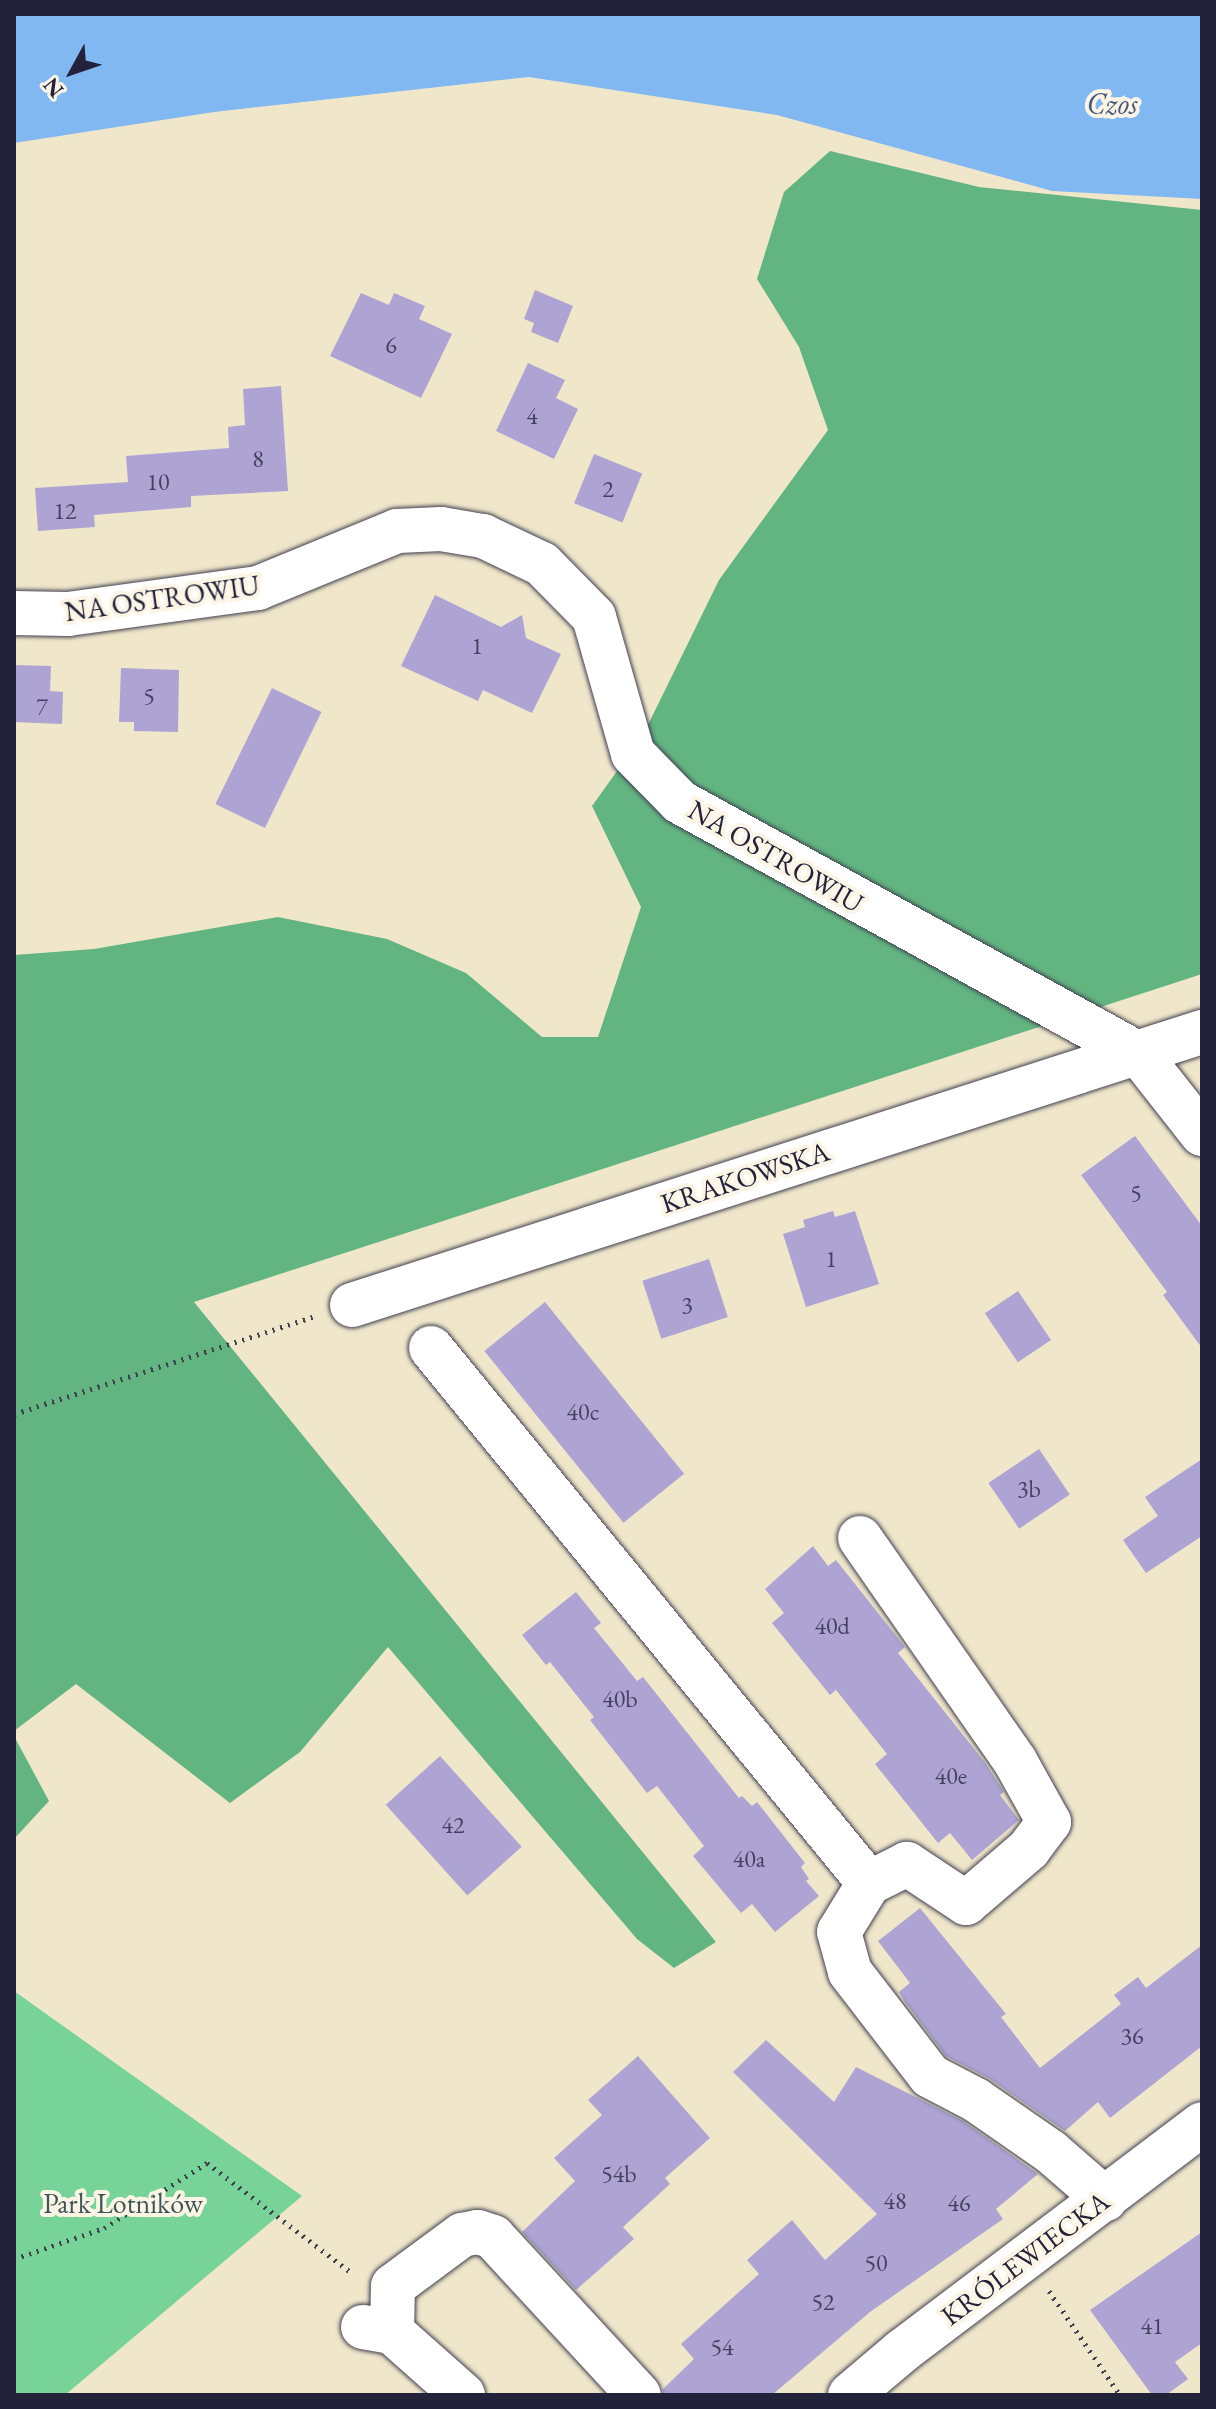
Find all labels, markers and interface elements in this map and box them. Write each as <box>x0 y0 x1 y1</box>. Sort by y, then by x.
north arrow <box>32 32 112 112</box>
text: N <box>36 72 70 104</box>
water label: Czos <box>1087 86 1137 122</box>
house number: 6 <box>385 331 397 359</box>
house number: 4 <box>526 402 538 430</box>
house number: 8 <box>252 445 264 473</box>
house number: 10 <box>146 468 170 496</box>
house number: 2 <box>602 475 614 503</box>
house number: 12 <box>53 497 77 525</box>
street label: NA OSTROWIU <box>62 568 262 628</box>
house number: 1 <box>471 632 483 660</box>
house number: 5 <box>143 682 155 710</box>
house number: 7 <box>36 693 48 721</box>
street label: NA OSTROWIU <box>683 792 869 920</box>
street label: KRAKOWSKA <box>656 1134 834 1220</box>
house number: 5 <box>1130 1179 1142 1207</box>
house number: 1 <box>825 1245 837 1273</box>
house number: 3 <box>681 1291 693 1319</box>
house number: 40c <box>567 1398 599 1426</box>
house number: 3b <box>1017 1475 1041 1503</box>
house number: 40d <box>814 1612 850 1640</box>
house number: 40b <box>602 1685 638 1713</box>
house number: 40e <box>935 1762 967 1790</box>
house number: 42 <box>441 1811 465 1839</box>
house number: 40a <box>733 1845 765 1873</box>
house number: 36 <box>1120 2022 1144 2050</box>
house number: 54b <box>601 2160 637 2188</box>
street label: KRÓLEWIECKA <box>934 2184 1116 2332</box>
park label: Park Lotników <box>43 2186 203 2220</box>
house number: 48 <box>883 2187 907 2215</box>
house number: 46 <box>947 2189 971 2217</box>
house number: 50 <box>864 2249 888 2277</box>
house number: 52 <box>811 2288 835 2316</box>
house number: 41 <box>1140 2312 1164 2340</box>
house number: 54 <box>710 2333 734 2361</box>

